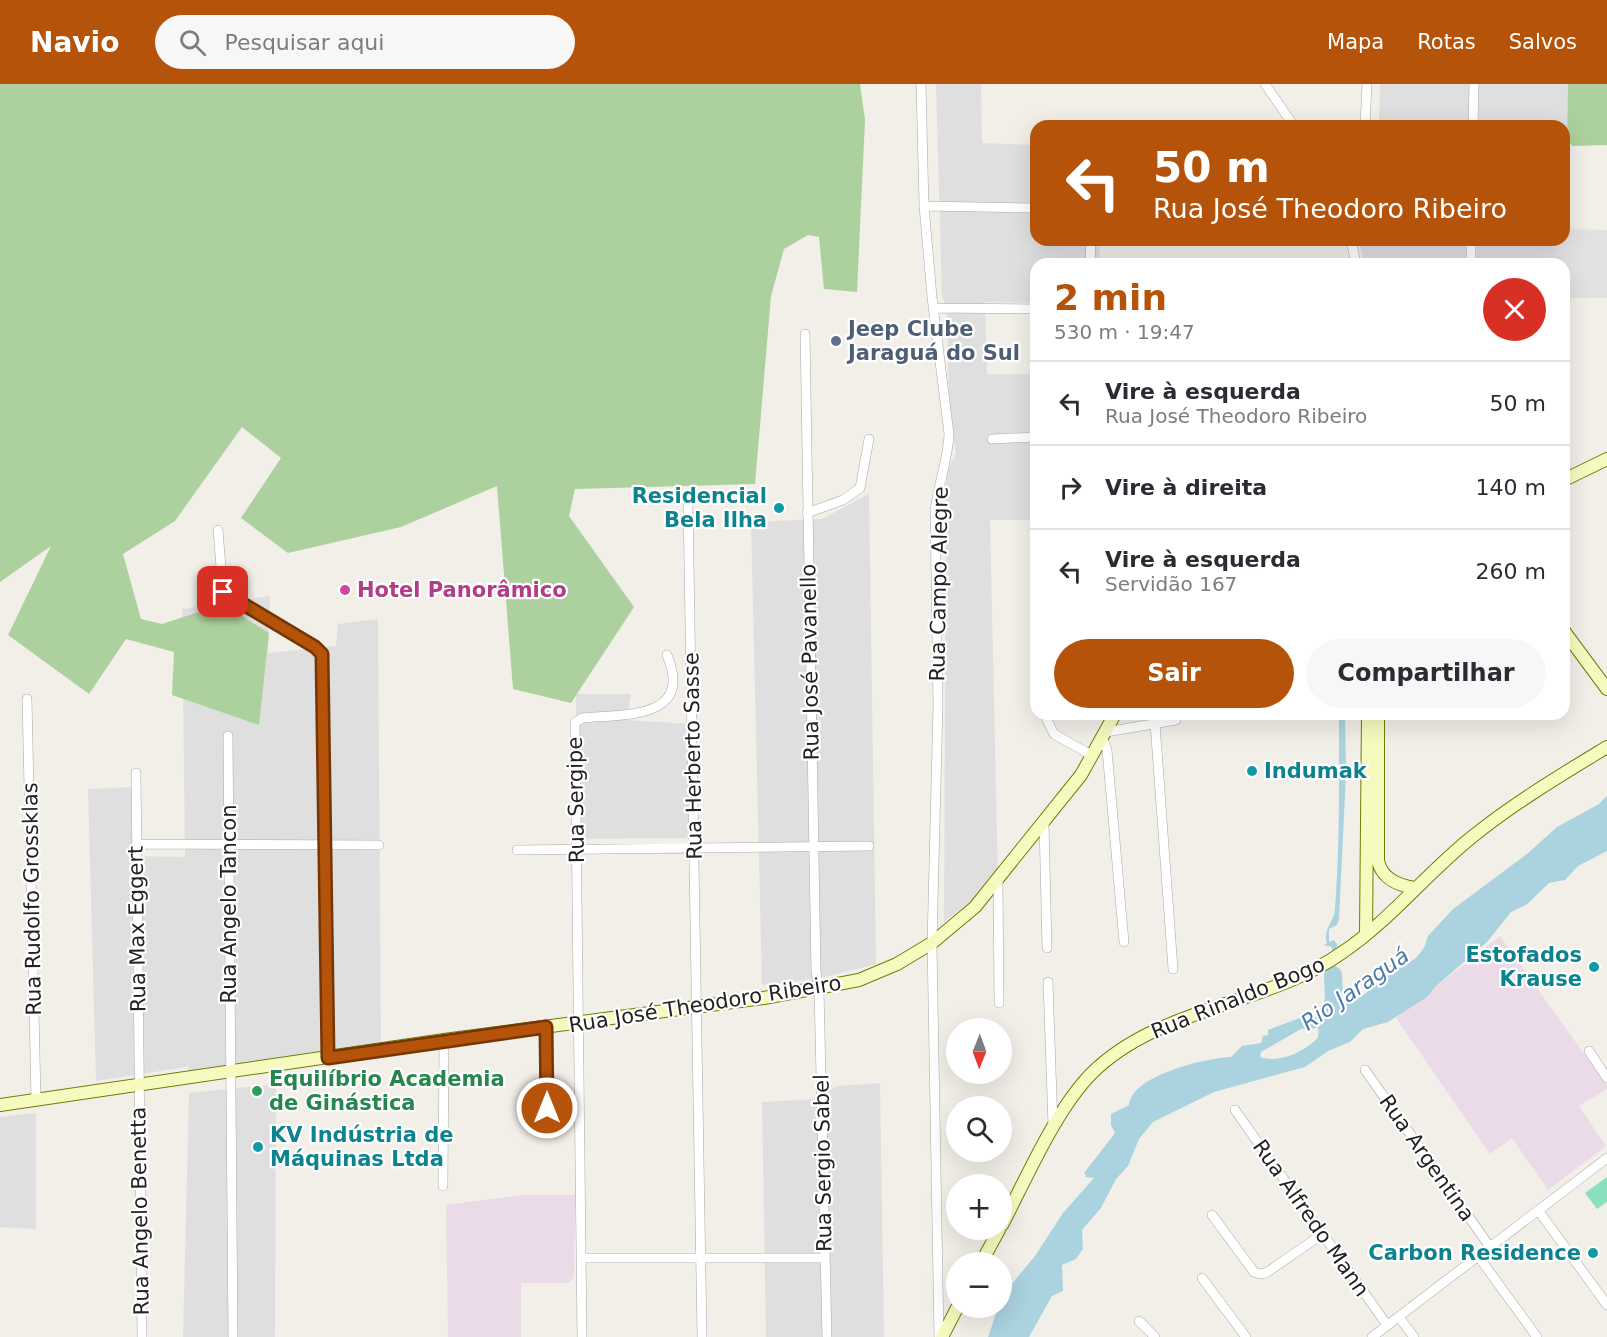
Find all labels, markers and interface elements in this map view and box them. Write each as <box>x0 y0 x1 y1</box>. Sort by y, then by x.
search box <box>155 15 575 69</box>
text: Navio <box>30 26 119 59</box>
icon: search <box>176 26 209 59</box>
text: Pesquisar aqui <box>224 30 384 55</box>
text: Mapa <box>1327 30 1384 54</box>
text: Rotas <box>1417 30 1476 54</box>
text: Salvos <box>1509 30 1577 54</box>
text: 50 m <box>1153 143 1270 192</box>
icon: left <box>1054 144 1132 222</box>
text: Rua José Theodoro Ribeiro <box>1153 193 1507 224</box>
text: 2 min <box>1054 277 1167 318</box>
button: close <box>1483 278 1546 341</box>
place label: Jeep Clube Jaraguá do Sul <box>846 317 1020 365</box>
text: 530 m · 19:47 <box>1054 320 1195 344</box>
marker: Jeep Clube Jaraguá do Sul <box>829 334 843 348</box>
text: Vire à esquerda <box>1105 379 1301 404</box>
icon: left <box>1054 387 1087 420</box>
text: 50 m <box>1490 391 1546 416</box>
text: Rua José Theodoro Ribeiro <box>1105 404 1367 428</box>
icon: right <box>1054 471 1087 504</box>
text: Vire à direita <box>1105 475 1267 500</box>
text: 140 m <box>1476 475 1546 500</box>
place label: Residencial Bela Ilha <box>632 484 767 532</box>
street label: Rua Campo Alegre <box>925 486 953 682</box>
marker: Residencial Bela Ilha <box>772 501 786 515</box>
text: Vire à esquerda <box>1105 547 1301 572</box>
icon: left <box>1054 555 1087 588</box>
text: 260 m <box>1476 559 1546 584</box>
street label: Rua José Pavanello <box>796 563 824 761</box>
pin <box>197 566 248 617</box>
text: Servidão 167 <box>1105 572 1237 596</box>
icon: arrive <box>206 575 239 608</box>
place label: Hotel Panorâmico <box>357 578 567 602</box>
marker: Hotel Panorâmico <box>338 583 352 597</box>
button: Sair <box>1054 639 1294 708</box>
button: Compartilhar <box>1306 639 1546 708</box>
street label: Rua Herberto Sasse <box>679 652 707 860</box>
street label: Rua Sergipe <box>563 737 589 863</box>
place label: Indumak <box>1264 759 1368 783</box>
marker: Indumak <box>1245 764 1259 778</box>
street label: Rua Rudolfo Grossklas <box>18 782 46 1016</box>
street label: Rua Angelo Tancon <box>217 804 241 1004</box>
street label: Rua Max Eggert <box>124 846 150 1012</box>
water label: Rio Jaraguá <box>1296 943 1414 1035</box>
place label: Estofados Krause <box>1465 943 1582 991</box>
street label: Rua Rinaldo Bogo <box>1148 952 1328 1044</box>
marker: Estofados Krause <box>1587 960 1601 974</box>
street label: Rua José Theodoro Ribeiro <box>567 971 843 1037</box>
north arrow <box>946 1018 1012 1084</box>
map controls <box>946 1018 1012 1318</box>
place label: Equilíbrio Academia de Ginástica <box>269 1067 505 1115</box>
street label: Rua Sergio Sabel <box>809 1074 837 1252</box>
position arrow <box>515 1076 579 1140</box>
marker: Equilíbrio Academia de Ginástica <box>250 1084 264 1098</box>
street label: Rua Argentina <box>1374 1090 1480 1226</box>
button: search <box>946 1096 1012 1162</box>
street label: Rua Angelo Benetta <box>126 1106 154 1316</box>
place label: KV Indústria de Máquinas Ltda <box>270 1123 453 1171</box>
street label: Rua Alfredo Mann <box>1248 1135 1374 1301</box>
marker: KV Indústria de Máquinas Ltda <box>251 1140 265 1154</box>
button: + <box>946 1174 1012 1240</box>
place label: Carbon Residence <box>1368 1241 1581 1265</box>
marker: Carbon Residence <box>1586 1246 1600 1260</box>
button: − <box>946 1252 1012 1318</box>

